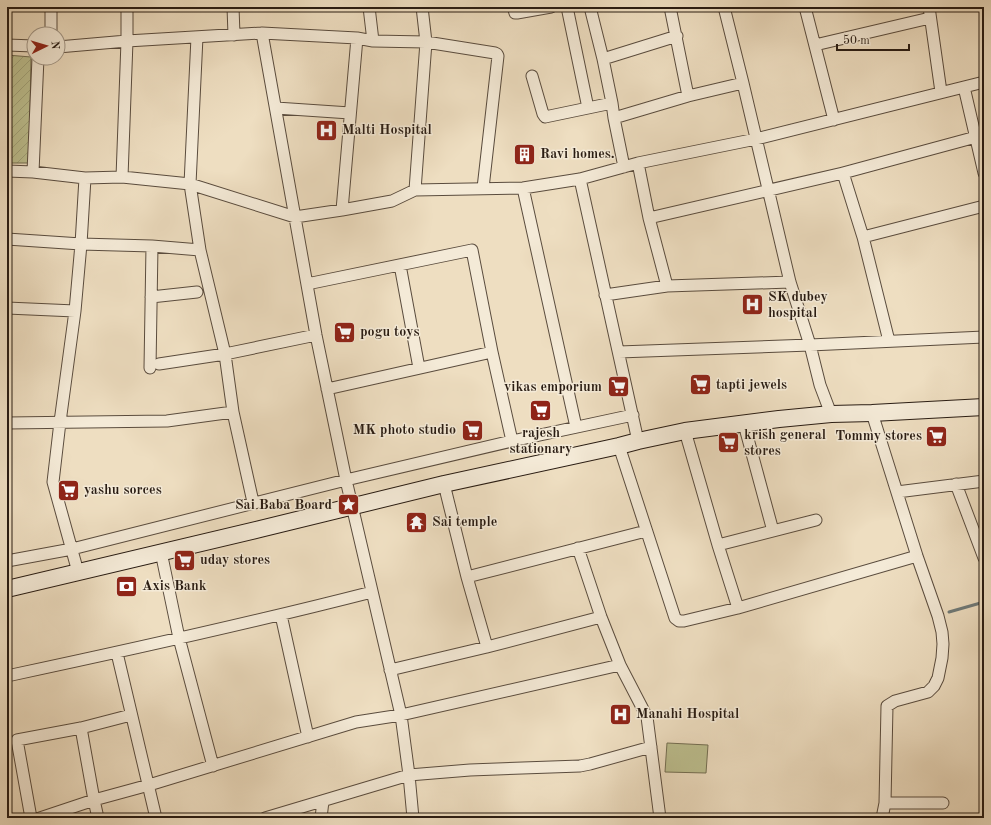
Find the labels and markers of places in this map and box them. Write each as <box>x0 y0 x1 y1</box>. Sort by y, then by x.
hospital icon: Malti Hospital <box>313 117 339 143</box>
place label: Malti Hospital <box>342 123 432 137</box>
building icon: Ravi homes. <box>512 141 538 167</box>
place label: Ravi homes. <box>540 147 615 161</box>
place label: SK dubey hospital <box>768 290 828 320</box>
hospital icon: SK dubey hospital <box>739 292 765 318</box>
supermarket icon: pogu toys <box>332 319 358 345</box>
place label: pogu toys <box>360 325 420 339</box>
supermarket icon: tapti jewels <box>687 372 713 398</box>
supermarket icon: vikas emporium <box>605 374 631 400</box>
place label: tapti jewels <box>716 378 787 392</box>
place label: vikas emporium <box>504 380 602 394</box>
supermarket icon: rajesh stationary <box>528 398 554 424</box>
supermarket icon: MK photo studio <box>459 417 485 443</box>
place label: MK photo studio <box>353 423 456 437</box>
supermarket icon: Tommy stores <box>924 423 950 449</box>
place label: rajesh stationary <box>510 426 572 456</box>
place label: krish general stores <box>744 428 826 458</box>
place label: Tommy stores <box>835 429 922 443</box>
supermarket icon: krish general stores <box>715 430 741 456</box>
supermarket icon: yashu sorces <box>56 477 82 503</box>
place label: yashu sorces <box>84 483 162 497</box>
place icon: Sai Baba Board <box>335 492 361 518</box>
place label: Sai Baba Board <box>235 498 332 512</box>
temple icon: Sai temple <box>403 509 429 535</box>
place label: Sai temple <box>432 515 497 529</box>
supermarket icon: uday stores <box>172 547 198 573</box>
place label: uday stores <box>200 553 270 567</box>
bank icon: Axis Bank <box>114 573 140 599</box>
place label: Axis Bank <box>142 579 207 593</box>
hospital icon: Manahi Hospital <box>607 701 633 727</box>
place label: Manahi Hospital <box>636 707 739 721</box>

